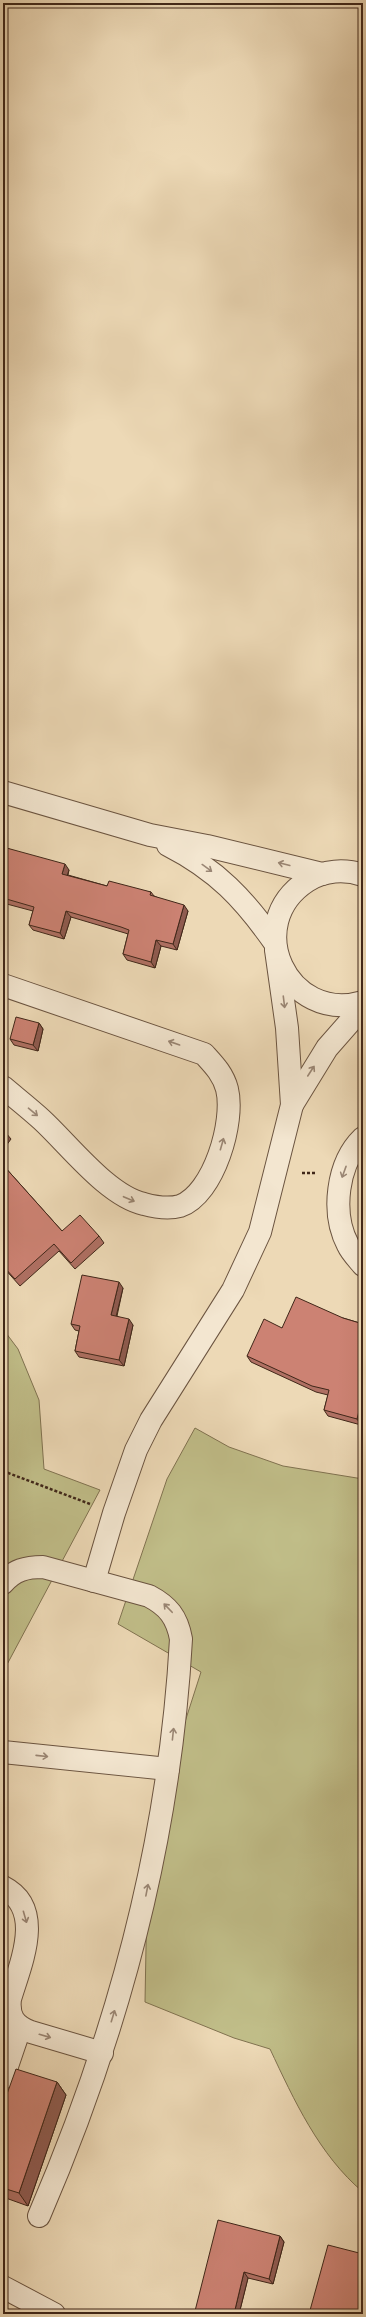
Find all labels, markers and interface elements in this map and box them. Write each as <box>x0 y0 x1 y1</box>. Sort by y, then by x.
one-way arrow <box>278 860 291 868</box>
one-way arrow <box>202 864 213 872</box>
one-way arrow <box>280 995 288 1008</box>
one-way arrow <box>168 1038 180 1046</box>
one-way arrow <box>307 1066 316 1077</box>
one-way arrow <box>28 1108 38 1117</box>
one-way arrow <box>219 1138 226 1151</box>
one-way arrow <box>340 1165 347 1178</box>
one-way arrow <box>123 1195 135 1203</box>
one-way arrow <box>163 1603 172 1613</box>
one-way arrow <box>169 1728 176 1741</box>
one-way arrow <box>35 1752 48 1759</box>
one-way arrow <box>143 1884 151 1897</box>
one-way arrow <box>22 1911 30 1924</box>
one-way arrow <box>110 2009 117 2022</box>
one-way arrow <box>39 2033 52 2040</box>

